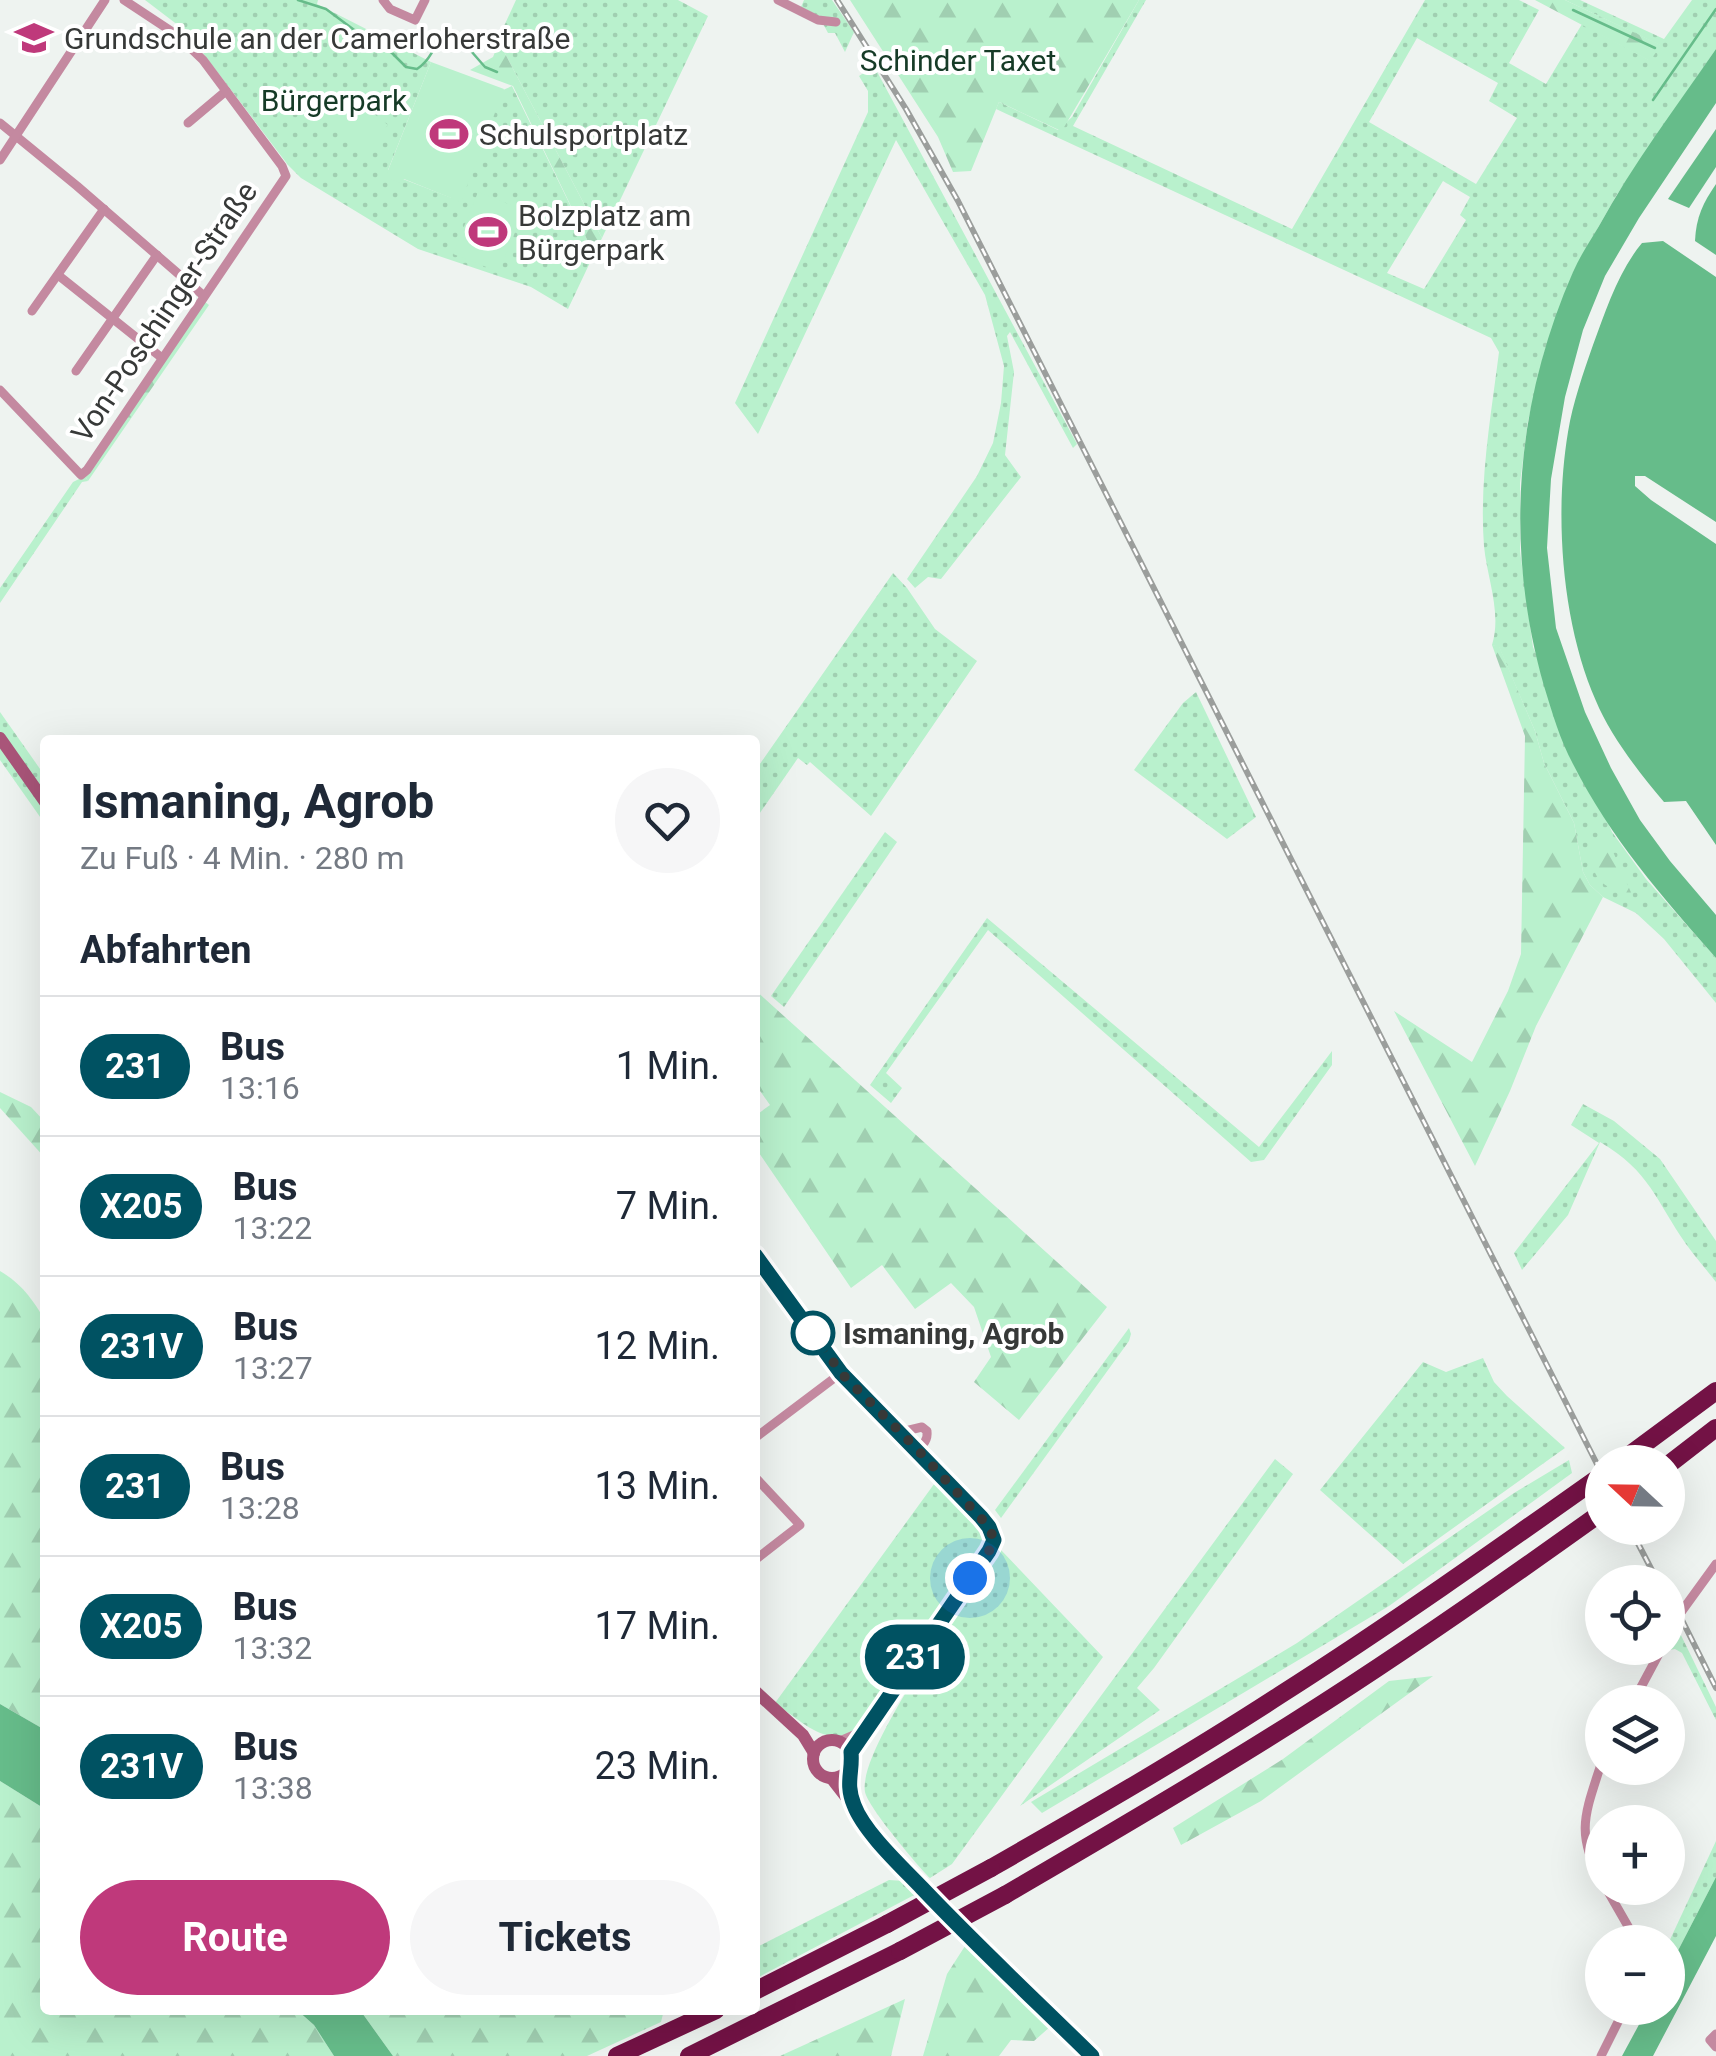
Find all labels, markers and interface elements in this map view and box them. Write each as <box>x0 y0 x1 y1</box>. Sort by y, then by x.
school or university icon: Grundschule an der Camerloherstraße <box>13 17 55 59</box>
place label: Grundschule an der Camerloherstraße <box>64 21 570 56</box>
park label: Schinder Taxet <box>860 43 1056 78</box>
park label: Bürgerpark <box>261 83 408 118</box>
sports icon: Schulsportplatz <box>428 113 470 155</box>
place label: Schulsportplatz <box>479 117 688 152</box>
street label: Von-Poschinger-Straße <box>64 175 264 449</box>
place label: Bolzplatz am Bürgerpark <box>518 198 691 267</box>
sports icon: Bolzplatz am Bürgerpark <box>467 211 509 253</box>
button: heart <box>615 768 720 873</box>
text: Ismaning, Agrob <box>80 773 434 830</box>
text: Zu Fuß · 4 Min. · 280 m <box>80 839 405 877</box>
text: Abfahrten <box>80 928 252 972</box>
text: Bus <box>220 1025 285 1069</box>
text: 1 Min. <box>616 1044 720 1088</box>
text: 231 <box>105 1046 165 1087</box>
text: 13:16 <box>220 1069 300 1107</box>
text: Bus <box>232 1165 298 1209</box>
text: 7 Min. <box>616 1184 720 1228</box>
text: X205 <box>100 1186 182 1227</box>
text: 13:22 <box>232 1209 312 1247</box>
text: Bus <box>233 1305 298 1349</box>
marker: Ismaning, Agrob <box>792 1312 834 1354</box>
place label: Ismaning, Agrob <box>843 1316 1064 1351</box>
text: 12 Min. <box>594 1324 720 1368</box>
text: 231V <box>100 1326 183 1367</box>
text: 13:27 <box>233 1349 313 1387</box>
text: Bus <box>220 1445 285 1489</box>
north arrow <box>1585 1445 1685 1545</box>
map controls <box>1585 1445 1685 2025</box>
text: 13 Min. <box>594 1464 720 1508</box>
text: 231 <box>105 1466 165 1507</box>
text: 13:28 <box>220 1489 300 1527</box>
your location <box>945 1553 995 1603</box>
button: locate <box>1585 1565 1685 1665</box>
text: Bus <box>232 1585 298 1629</box>
text: 17 Min. <box>594 1604 720 1648</box>
text: X205 <box>100 1606 182 1647</box>
line badge: 231 <box>858 1624 972 1690</box>
text: 13:32 <box>232 1629 312 1667</box>
text: 231 <box>885 1637 945 1678</box>
button: layers <box>1585 1685 1685 1785</box>
text: Bus <box>233 1725 298 1769</box>
text: 23 Min. <box>594 1744 720 1788</box>
text: 231V <box>100 1746 183 1787</box>
text: 13:38 <box>233 1769 313 1807</box>
button: + <box>1585 1805 1685 1905</box>
button: Route <box>80 1880 390 1995</box>
button: Tickets <box>410 1880 720 1995</box>
button: − <box>1585 1925 1685 2025</box>

